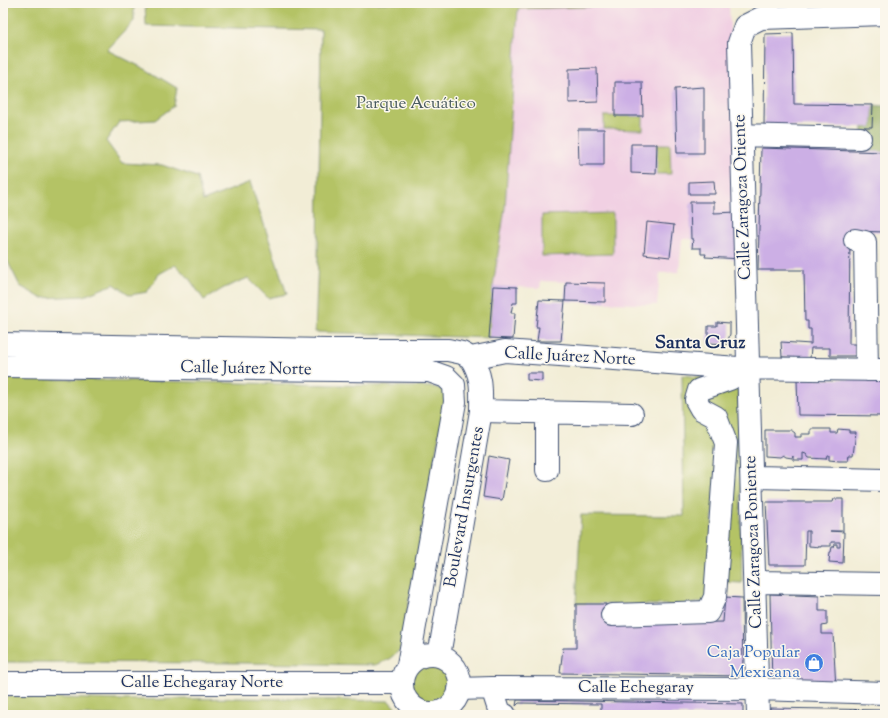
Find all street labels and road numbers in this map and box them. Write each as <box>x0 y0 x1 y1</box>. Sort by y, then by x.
street label: Calle Zaragoza Oriente <box>728 114 758 280</box>
street label: Calle Juárez Norte <box>504 342 636 372</box>
street label: Calle Juárez Norte <box>180 356 312 382</box>
street label: Boulevard Insurgentes <box>439 424 491 589</box>
street label: Calle Zaragoza Poniente <box>739 455 769 629</box>
street label: Calle Echegaray Norte <box>121 671 283 695</box>
street label: Calle Echegaray <box>578 676 695 700</box>

